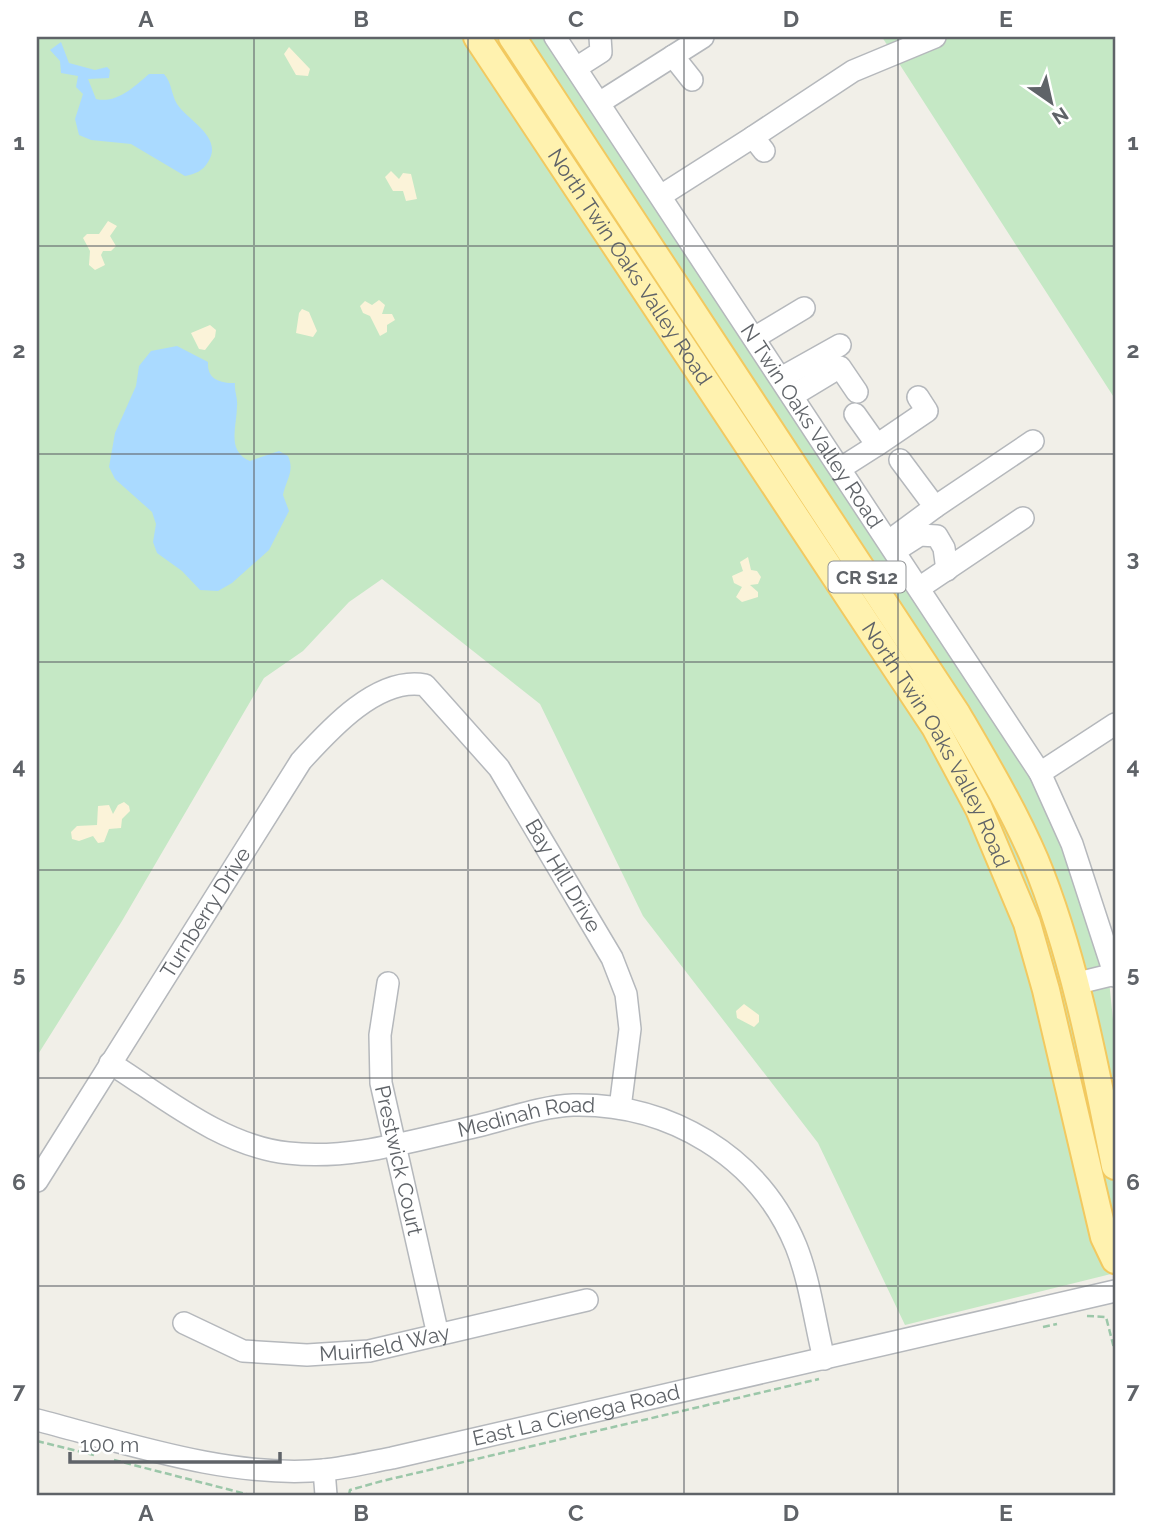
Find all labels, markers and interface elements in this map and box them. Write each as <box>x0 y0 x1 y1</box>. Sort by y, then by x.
text: A <box>138 5 154 32</box>
text: B <box>353 5 369 32</box>
text: C <box>568 5 584 32</box>
text: D <box>783 5 799 32</box>
text: E <box>999 5 1013 32</box>
north arrow <box>1016 66 1086 136</box>
text: N <box>1048 103 1073 129</box>
text: 1 <box>13 128 25 155</box>
text: 1 <box>1127 128 1139 155</box>
street label: North Twin Oaks Valley Road <box>543 144 717 389</box>
street label: N Twin Oaks Valley Road <box>736 319 888 533</box>
text: 2 <box>13 336 25 363</box>
text: 2 <box>1127 336 1139 363</box>
text: 3 <box>13 544 25 571</box>
text: 3 <box>1127 544 1139 571</box>
road number: CR S12 <box>828 562 906 592</box>
street label: North Twin Oaks Valley Road <box>857 617 1015 871</box>
text: 4 <box>12 752 26 779</box>
text: 4 <box>1126 752 1140 779</box>
street label: Bay Hill Drive <box>520 814 607 937</box>
street label: Turnberry Drive <box>155 842 256 982</box>
text: 5 <box>13 960 26 987</box>
text: 5 <box>1127 960 1140 987</box>
street label: Prestwick Court <box>370 1083 428 1238</box>
street label: Medinah Road <box>455 1092 596 1142</box>
text: 6 <box>12 1168 26 1195</box>
text: 6 <box>1126 1168 1140 1195</box>
street label: Muirfield Way <box>318 1319 452 1366</box>
text: 7 <box>13 1376 26 1403</box>
text: 7 <box>1127 1376 1140 1403</box>
street label: East La Cienega Road <box>470 1379 682 1451</box>
scale bar <box>70 1420 280 1464</box>
text: 100 m <box>80 1432 139 1457</box>
text: A <box>138 1499 154 1526</box>
text: B <box>353 1499 369 1526</box>
text: C <box>568 1499 584 1526</box>
text: D <box>783 1499 799 1526</box>
text: E <box>999 1499 1013 1526</box>

